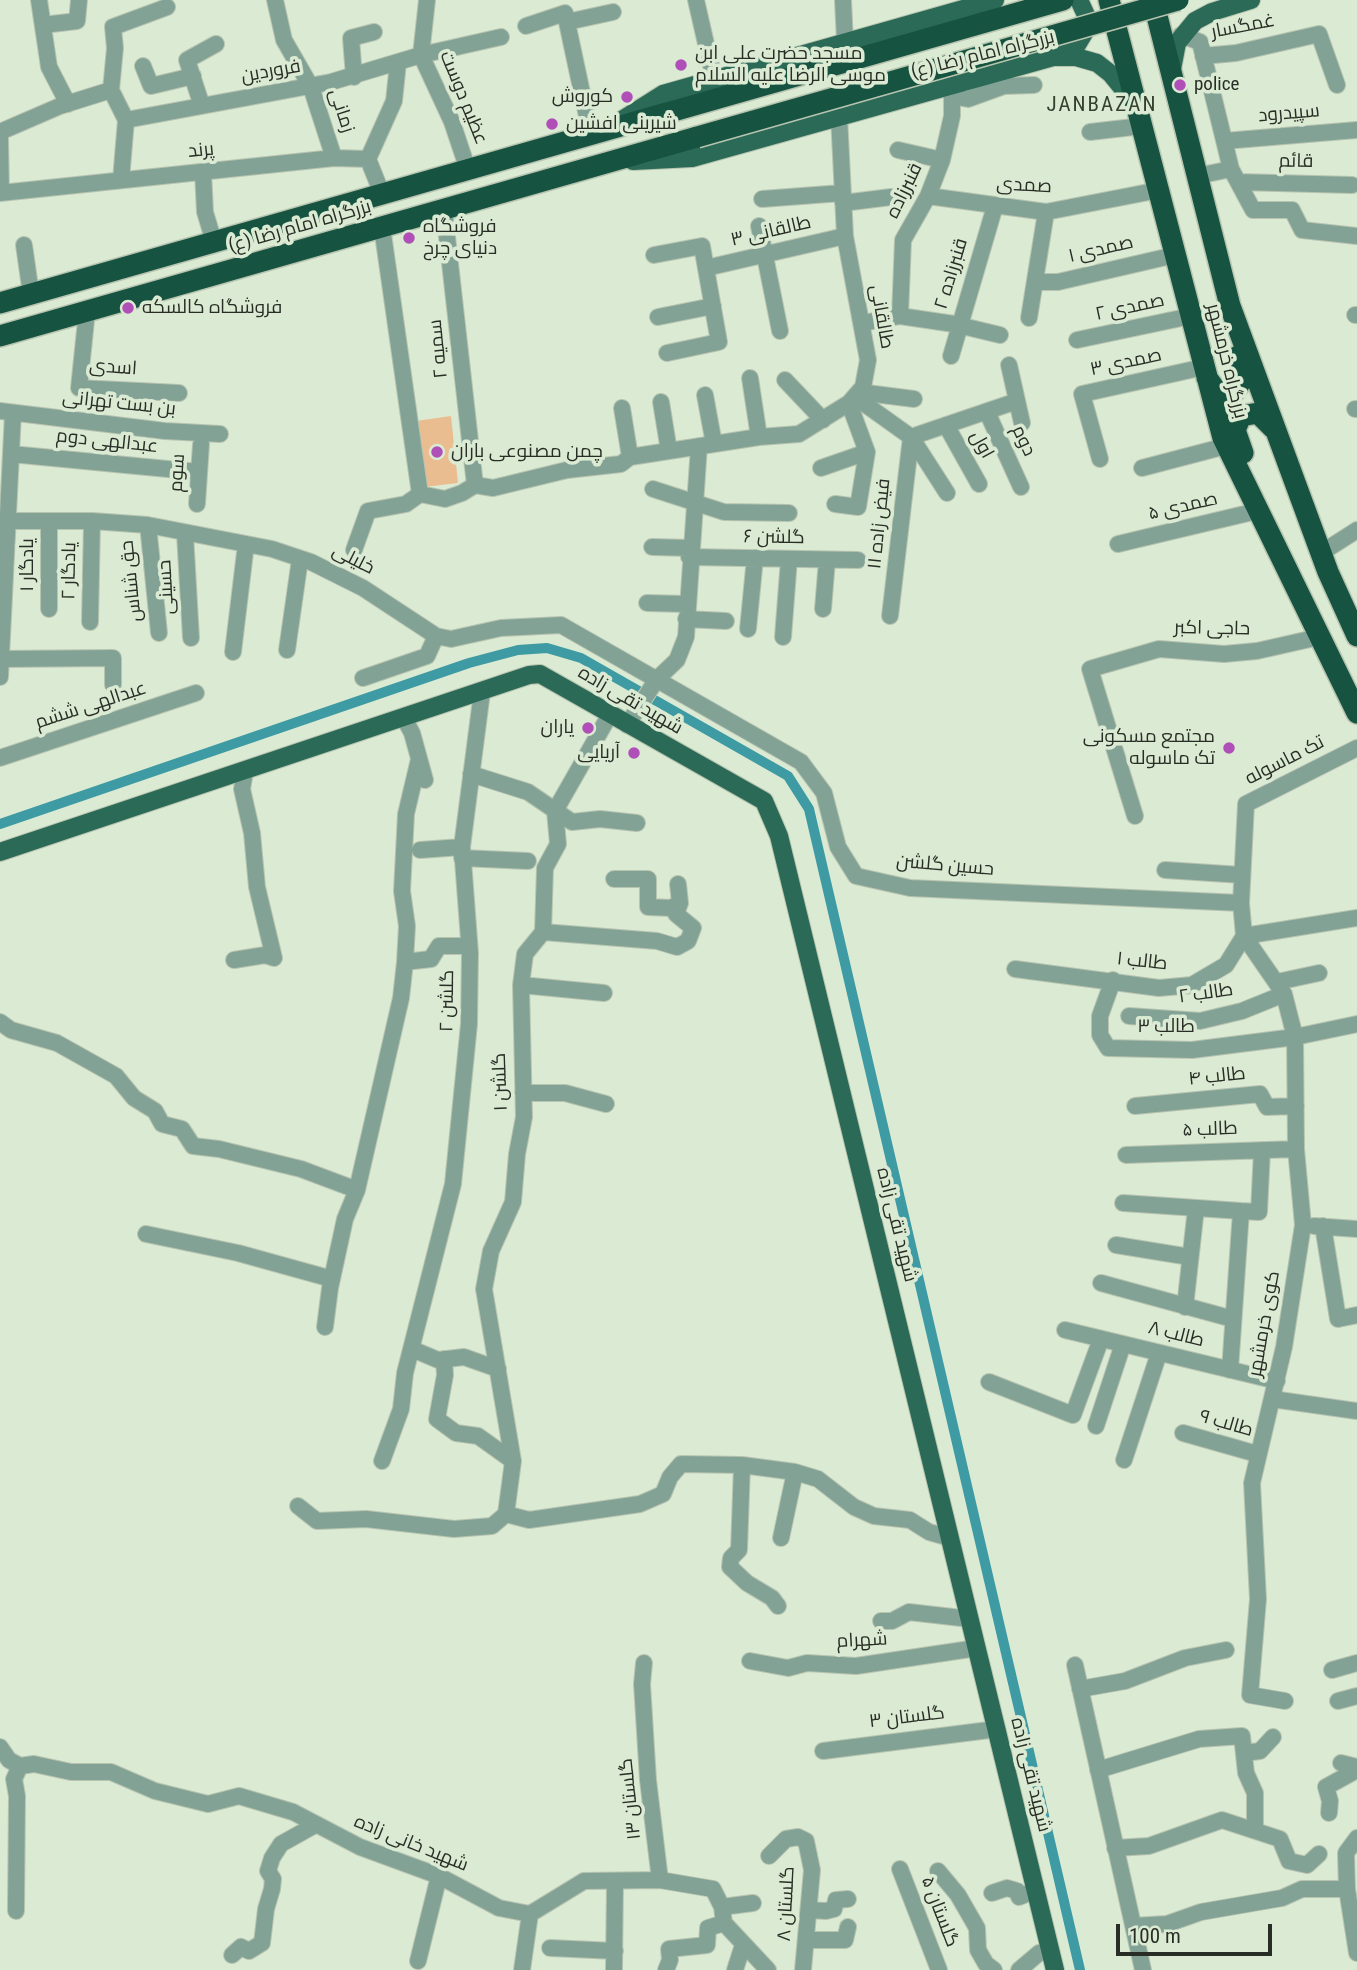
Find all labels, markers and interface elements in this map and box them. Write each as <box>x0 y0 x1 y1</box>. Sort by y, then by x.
street label: غمگسار <box>1209 10 1277 44</box>
street label: بزرگراه امام رضا (ع) <box>909 26 1057 84</box>
place label: مسجد حضرت علی ابن موسی الرضا علیه السلام <box>695 43 886 87</box>
street label: عظیم دوست <box>434 48 492 148</box>
street label: فروردین <box>239 56 303 88</box>
marker: مسجد حضرت علی ابن موسی الرضا علیه السلام <box>673 57 689 73</box>
place label: police <box>1194 74 1239 96</box>
marker: police <box>1172 77 1188 93</box>
street label: زمانی <box>323 86 359 136</box>
place label: کوروش <box>552 86 613 108</box>
marker: کوروش <box>619 89 635 105</box>
district label: JANBAZAN <box>1048 93 1156 119</box>
street label: سپیدرود <box>1257 100 1321 128</box>
place label: شیرینی افشین <box>566 113 677 135</box>
marker: شیرینی افشین <box>544 116 560 132</box>
street label: پرند <box>187 138 215 164</box>
street label: قائم <box>1278 150 1314 174</box>
street label: قنبرزاده <box>882 160 928 222</box>
street label: صمدی <box>996 173 1052 199</box>
street label: بزرگراه امام رضا (ع) <box>226 196 374 258</box>
street label: طالقانی ۳ <box>729 212 813 252</box>
place label: فروشگاه دنیای چرخ <box>423 216 497 260</box>
marker: فروشگاه دنیای چرخ <box>401 230 417 246</box>
street label: صمدی ۱ <box>1066 231 1136 269</box>
street label: قنبرزاده ۲ <box>930 236 974 312</box>
street label: طالقانی <box>864 283 898 351</box>
street label: صمدی ۲ <box>1093 290 1167 326</box>
place label: فروشگاه کالسکه <box>142 297 282 319</box>
marker: فروشگاه کالسکه <box>120 300 136 316</box>
street label: بزرگراه خرمشهر <box>1201 301 1251 421</box>
street label: سمیه ۲ <box>425 318 453 380</box>
street label: صمدی ۳ <box>1088 344 1164 382</box>
street label: اسدی <box>88 355 138 381</box>
street label: بن بست تهرانی <box>61 387 177 421</box>
street label: دوم <box>1006 422 1040 460</box>
street label: عبدالهی دوم <box>55 425 159 459</box>
street label: اول <box>964 427 998 463</box>
place label: چمن مصنوعی باران <box>451 441 603 463</box>
marker: چمن مصنوعی باران <box>429 444 445 460</box>
street label: سوم <box>165 453 191 493</box>
street label: فیض زاده ۱۱ <box>864 477 896 571</box>
street label: صمدی ۵ <box>1146 488 1220 526</box>
street label: گلشن ۶ <box>743 526 805 550</box>
street label: یادگار ۱ <box>17 538 39 592</box>
street label: حق شناس <box>116 539 148 623</box>
street label: خلیلی <box>328 540 378 580</box>
street label: یادگار ۲ <box>58 542 82 600</box>
street label: حسینی <box>154 559 180 615</box>
street label: حاجی اکبر <box>1174 617 1250 641</box>
street label: شهید تقی زاده <box>574 662 686 740</box>
street label: عبدالهی ششم <box>33 677 149 735</box>
place label: یاران <box>541 717 574 739</box>
marker: یاران <box>580 720 596 736</box>
place label: مجتمع مسکونی تک ماسوله <box>1083 726 1215 770</box>
street label: تک ماسوله <box>1242 731 1328 791</box>
marker: مجتمع مسکونی تک ماسوله <box>1221 740 1237 756</box>
place label: آریایی <box>577 742 620 764</box>
marker: آریایی <box>626 745 642 761</box>
street label: حسین گلشن <box>895 850 995 882</box>
street label: طالب ۱ <box>1116 948 1168 976</box>
street label: گلشن ۲ <box>436 970 460 1032</box>
street label: طالب ۲ <box>1177 979 1235 1009</box>
street label: طالب ۳ <box>1137 1016 1195 1038</box>
street label: گلشن ۱ <box>489 1053 513 1111</box>
street label: طالب ۴ <box>1187 1063 1247 1091</box>
street label: طالب ۵ <box>1182 1118 1238 1142</box>
street label: شهید تقی زاده <box>871 1165 921 1285</box>
street label: کوی خرمشهر <box>1244 1269 1286 1379</box>
street label: طالب ۸ <box>1146 1317 1206 1353</box>
street label: طالب ۹ <box>1197 1406 1255 1442</box>
street label: شهرام <box>836 1628 888 1654</box>
street label: گلستان ۳ <box>868 1702 946 1734</box>
street label: شهید تقی زاده <box>1005 1715 1055 1835</box>
street label: گلستان ۱۳ <box>615 1757 647 1841</box>
street label: شهید خانی زاده <box>351 1811 471 1877</box>
street label: گلستان ۸ <box>774 1866 800 1942</box>
street label: گلستان ۵ <box>915 1874 963 1950</box>
scale bar <box>1119 1910 1275 1954</box>
text: 100 m <box>1129 1924 1181 1948</box>

